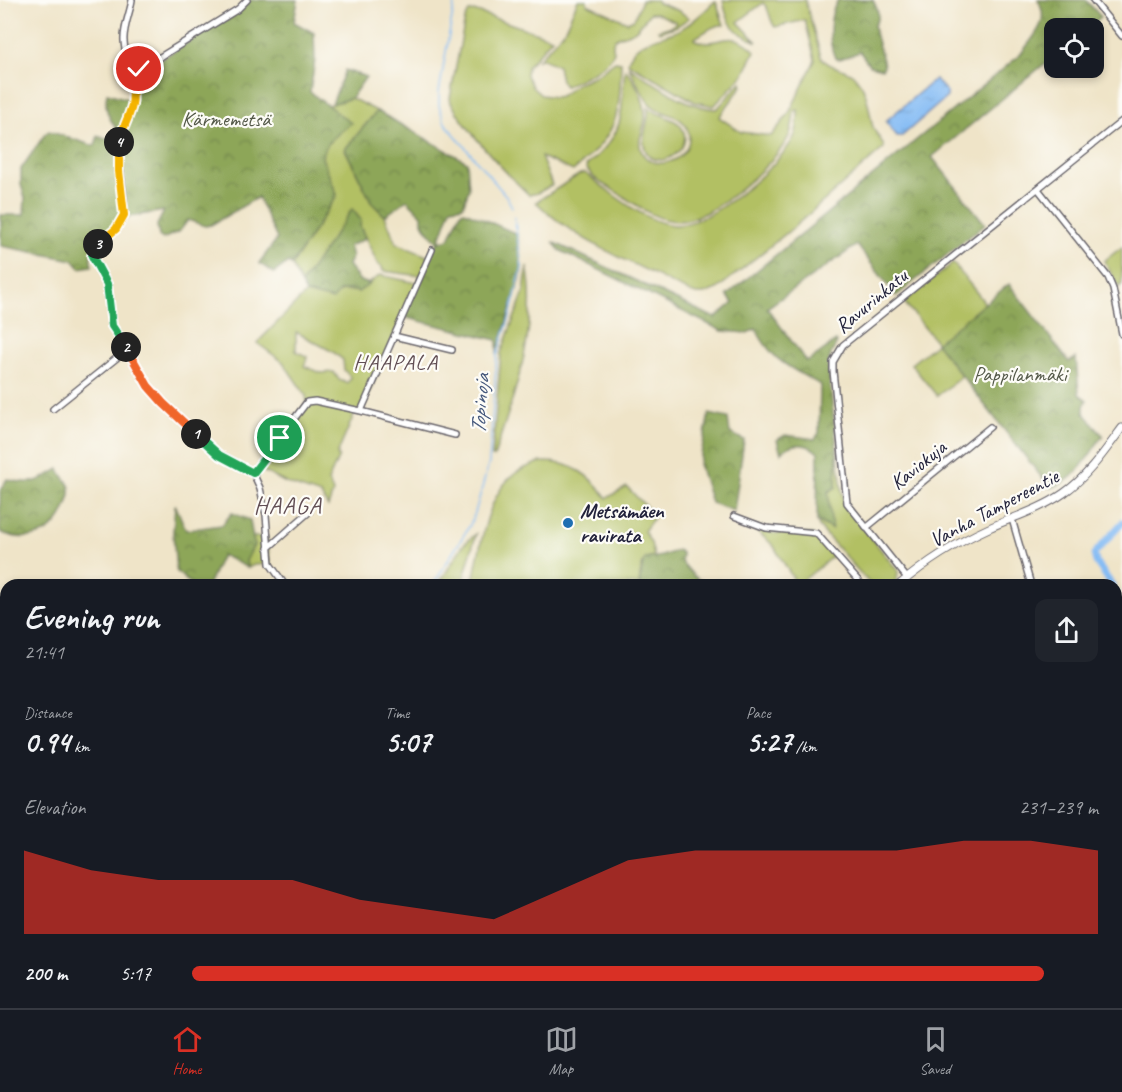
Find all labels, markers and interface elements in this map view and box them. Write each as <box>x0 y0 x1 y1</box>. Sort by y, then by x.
map controls <box>1044 18 1104 78</box>
button: locate <box>1044 18 1104 78</box>
pin <box>113 43 164 94</box>
icon: check <box>122 52 155 85</box>
park label: Kärmemetsä <box>182 106 272 132</box>
pin: 4 <box>104 127 134 157</box>
text: 4 <box>115 132 123 152</box>
pin: 3 <box>83 229 113 259</box>
text: 3 <box>94 234 102 254</box>
street label: Ravurinkatu <box>829 262 914 339</box>
pin: 2 <box>111 332 141 362</box>
text: 2 <box>122 337 130 357</box>
district label: HAAPALA <box>353 348 439 376</box>
park label: Pappilanmäki <box>973 361 1070 387</box>
water label: Topinoja <box>464 371 496 435</box>
pin <box>254 412 305 463</box>
pin: 1 <box>181 419 211 449</box>
icon: arrive <box>263 421 296 454</box>
text: 1 <box>192 424 200 444</box>
street label: Kaviokuja <box>885 434 953 495</box>
street label: Vanha Tampereentie <box>925 463 1064 553</box>
district label: HAAGA <box>254 490 322 520</box>
place label: Metsämäen ravirata <box>580 498 665 548</box>
marker: Metsämäen ravirata <box>561 516 575 530</box>
text: Evening run <box>24 596 159 638</box>
button: share <box>1035 599 1098 662</box>
text: 21:41 <box>24 640 64 665</box>
text: Distance <box>24 703 72 723</box>
text: Time <box>385 703 409 723</box>
text: Pace <box>746 703 771 723</box>
text: 0.94 <box>24 723 70 761</box>
text: 5:07 <box>385 723 431 761</box>
text: 5:27 <box>746 723 792 761</box>
text: km <box>70 737 90 757</box>
text: /km <box>792 737 817 757</box>
text: Elevation <box>24 795 86 820</box>
text: 231–239 m <box>1019 795 1098 820</box>
text: 200 m <box>24 961 67 986</box>
text: 5:17 <box>120 961 151 986</box>
tab: Home <box>171 1023 204 1079</box>
tab: Map <box>545 1023 578 1079</box>
tab: Saved <box>919 1023 952 1079</box>

